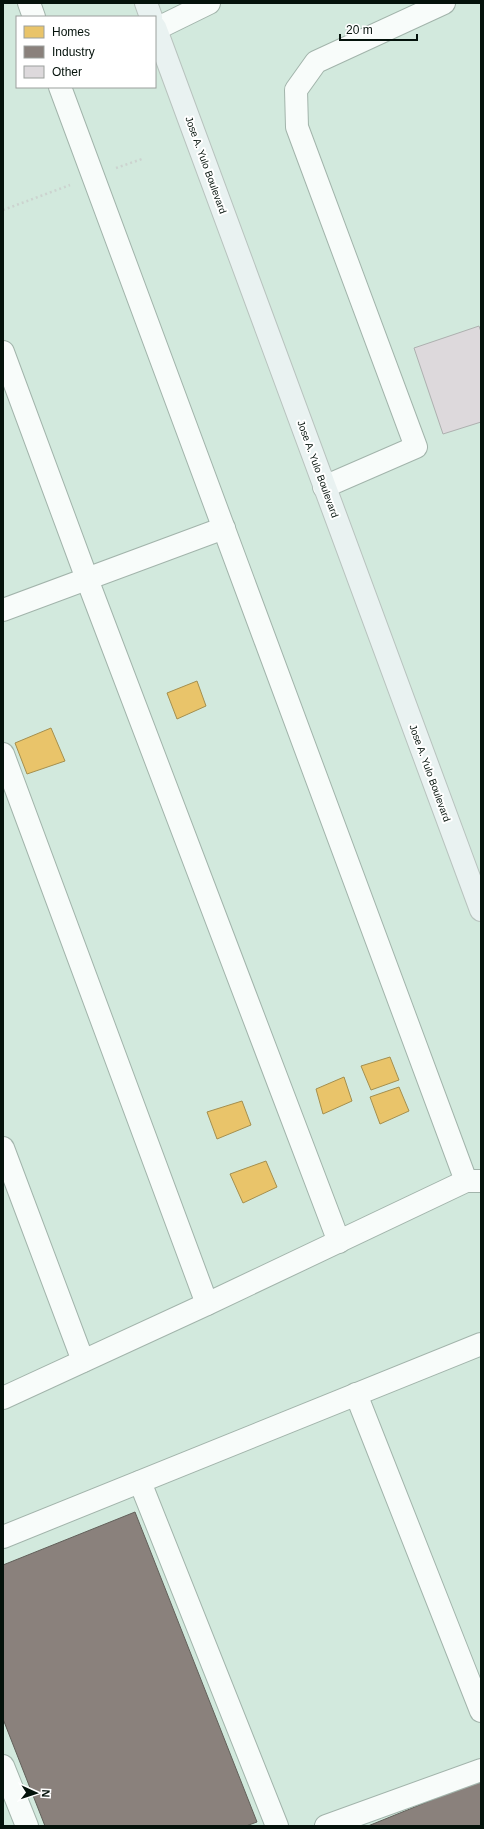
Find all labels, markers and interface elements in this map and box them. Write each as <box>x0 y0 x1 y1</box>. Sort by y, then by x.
legend <box>16 16 156 88</box>
scale bar <box>340 16 417 42</box>
text: 20 m <box>346 23 373 37</box>
text: Homes <box>52 25 90 39</box>
text: Industry <box>52 45 95 59</box>
text: Other <box>52 65 82 79</box>
street label: Jose A. Yulo Boulevard <box>183 115 229 215</box>
street label: Jose A. Yulo Boulevard <box>295 419 341 519</box>
street label: Jose A. Yulo Boulevard <box>407 723 453 823</box>
north arrow <box>16 1773 56 1813</box>
text: N <box>40 1789 52 1798</box>

